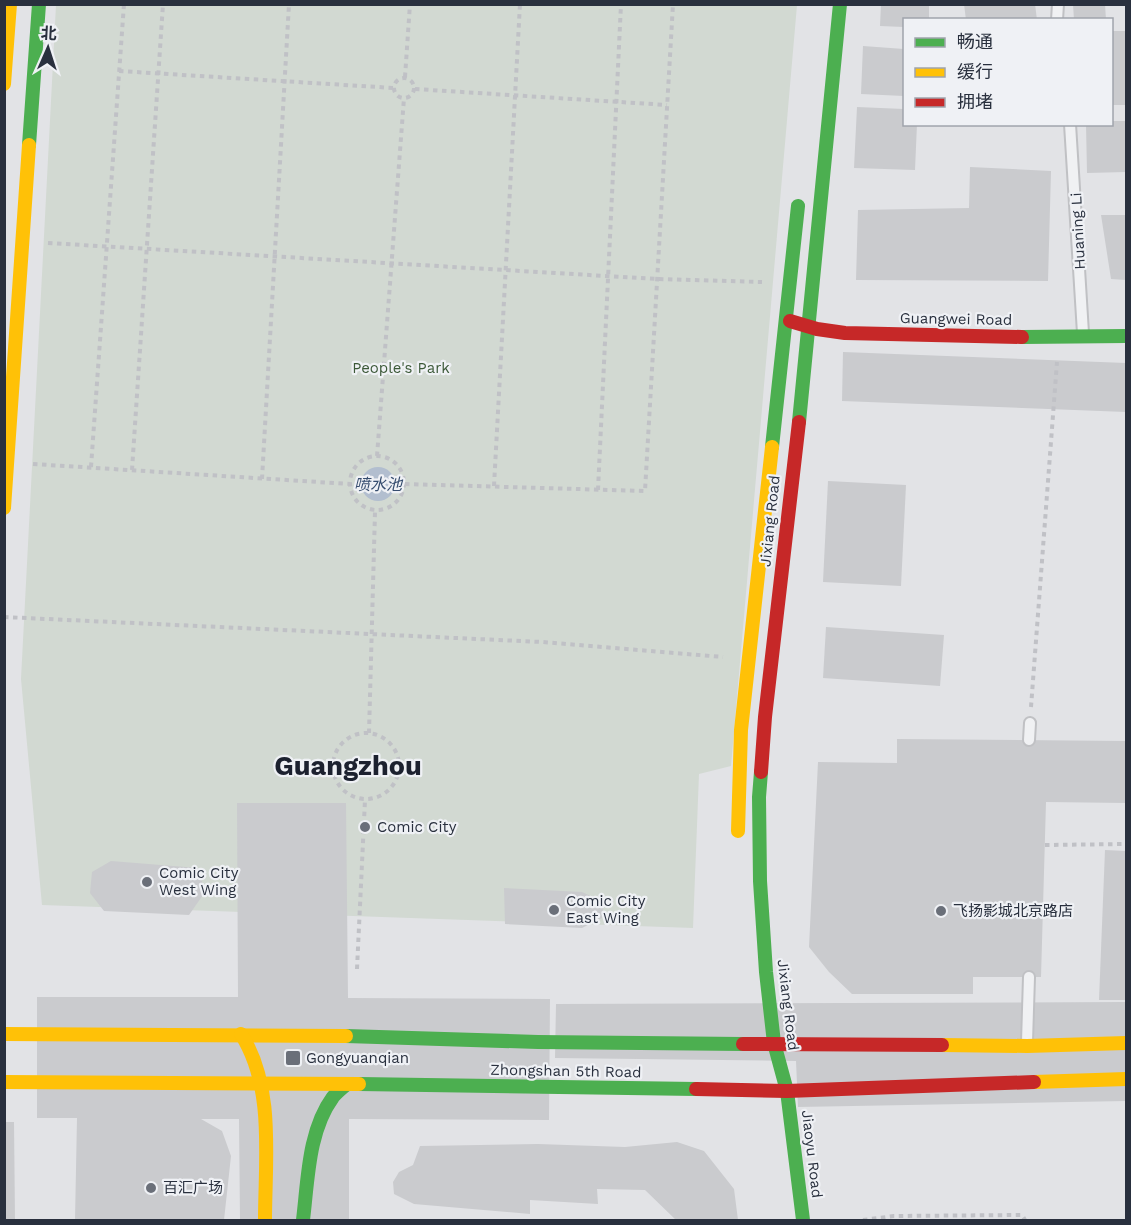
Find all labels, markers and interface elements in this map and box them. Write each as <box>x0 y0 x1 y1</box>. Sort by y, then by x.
north arrow <box>18 18 78 78</box>
legend <box>903 18 1113 126</box>
text: 北 <box>40 24 57 43</box>
text: 畅通 <box>957 31 993 52</box>
text: 缓行 <box>957 61 993 82</box>
text: 拥堵 <box>957 91 993 112</box>
street label: Huaning Li <box>1067 192 1089 270</box>
street label: Guangwei Road <box>900 309 1012 329</box>
park label: People's Park <box>352 359 450 377</box>
street label: Jixiang Road <box>756 474 784 568</box>
water label: 喷水池 <box>354 475 404 494</box>
district label: Guangzhou <box>274 750 422 782</box>
place label: Comic City <box>377 818 457 836</box>
marker: Comic City <box>358 820 372 834</box>
place label: Comic City West Wing <box>159 864 239 899</box>
marker: Comic City West Wing <box>140 875 154 889</box>
place label: Comic City East Wing <box>566 892 646 927</box>
place label: 飞扬影城北京路店 <box>953 902 1073 920</box>
marker: Comic City East Wing <box>547 903 561 917</box>
marker: 飞扬影城北京路店 <box>934 904 948 918</box>
street label: Jixiang Road <box>773 958 803 1052</box>
marker: Gongyuanqian <box>284 1049 302 1067</box>
place label: Gongyuanqian <box>306 1049 409 1067</box>
street label: Zhongshan 5th Road <box>490 1061 642 1081</box>
street label: Jiaoyu Road <box>798 1109 826 1199</box>
place label: 百汇广场 <box>163 1179 223 1197</box>
marker: 百汇广场 <box>144 1181 158 1195</box>

